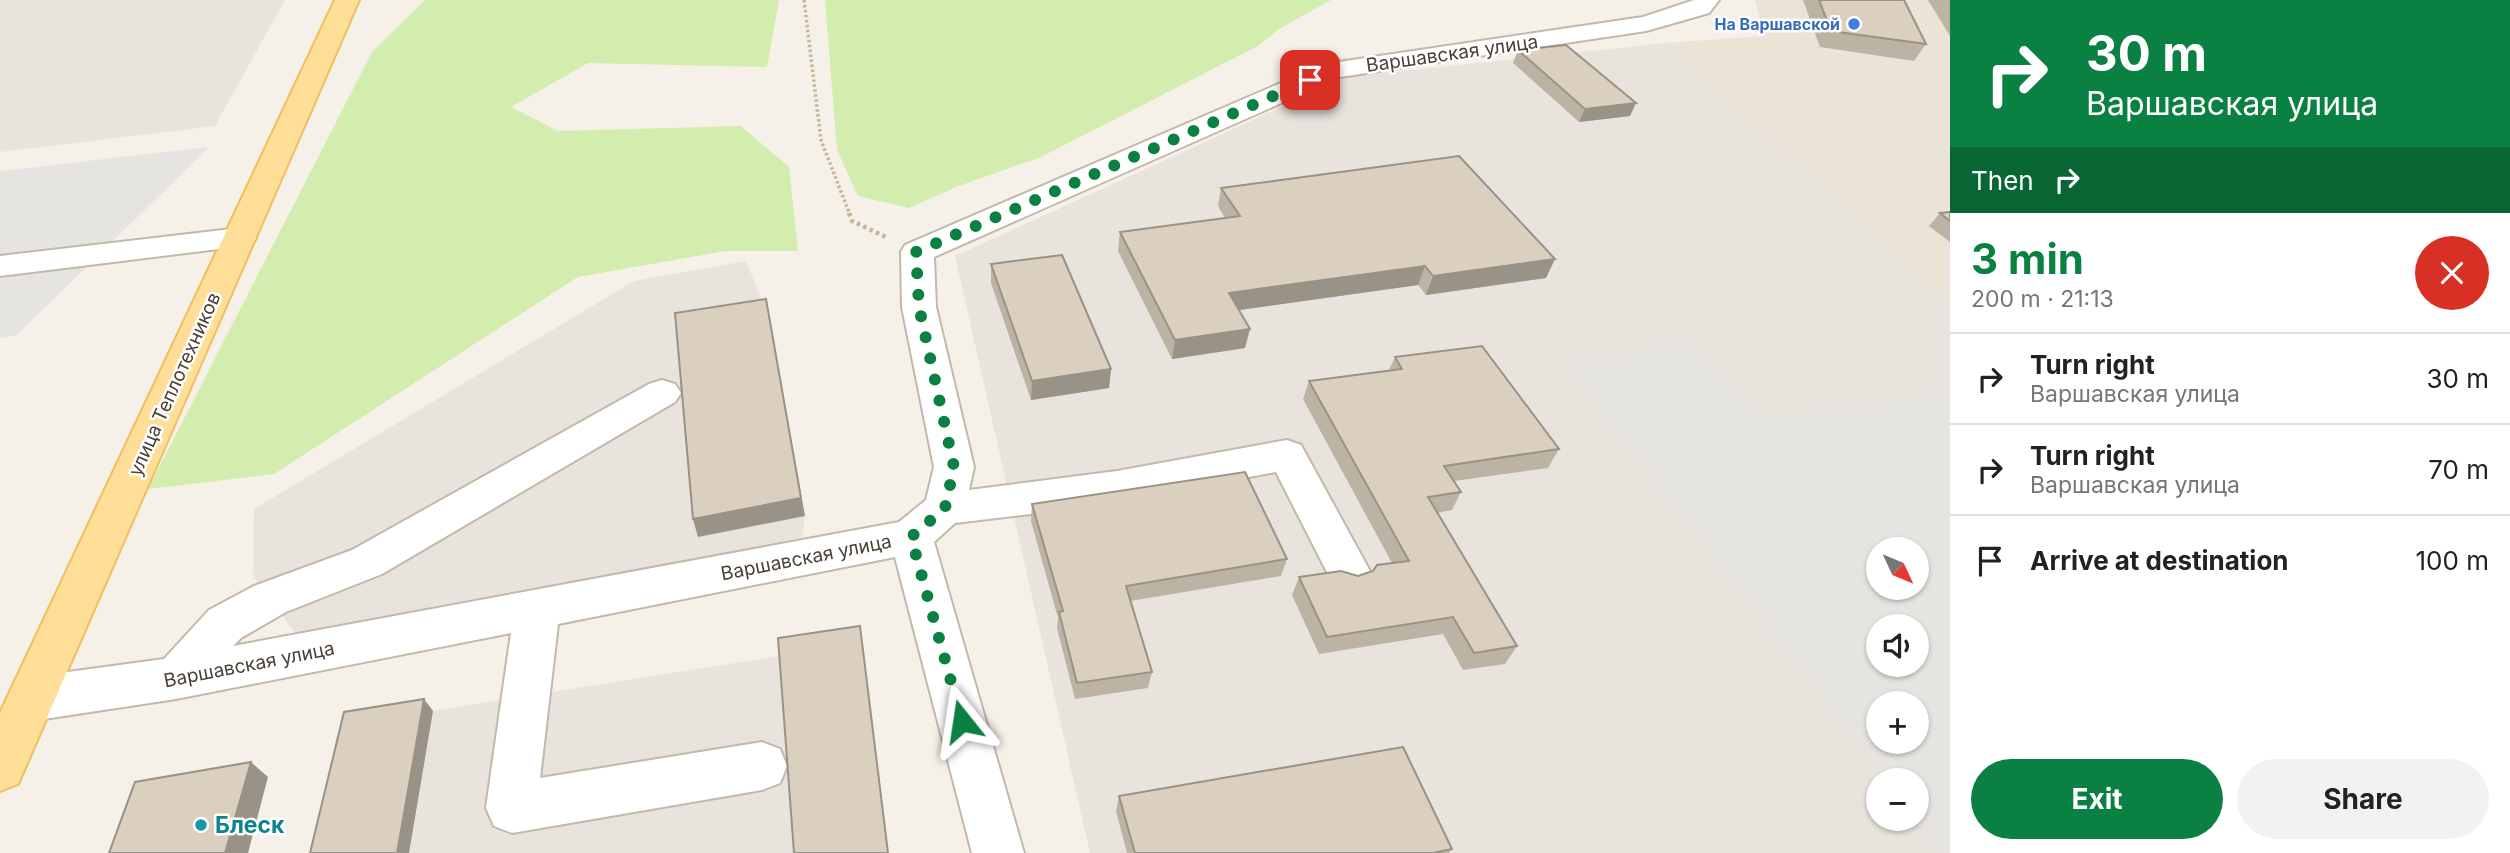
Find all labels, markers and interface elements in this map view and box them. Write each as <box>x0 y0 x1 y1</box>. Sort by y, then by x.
place label: На Варшавской <box>1715 14 1840 34</box>
marker: На Варшавской <box>1846 16 1862 32</box>
text: 30 m <box>2086 24 2207 83</box>
icon: right <box>1971 28 2062 119</box>
street label: Варшавская улица <box>1365 30 1540 77</box>
pin <box>1280 50 1340 110</box>
icon: arrive <box>1291 61 1329 99</box>
text: Варшавская улица <box>2086 84 2378 123</box>
icon: right <box>2048 161 2086 199</box>
text: Then <box>1971 165 2034 196</box>
text: 3 min <box>1971 233 2084 284</box>
button: close <box>2415 236 2489 310</box>
text: 200 m · 21:13 <box>1971 285 2114 313</box>
street label: улица Теплотехников <box>124 289 225 480</box>
text: Turn right <box>2030 349 2155 380</box>
icon: right <box>1971 360 2009 398</box>
text: 30 m <box>2426 363 2489 394</box>
text: Варшавская улица <box>2030 380 2240 408</box>
text: Turn right <box>2030 440 2155 471</box>
icon: right <box>1971 451 2009 489</box>
text: 70 m <box>2428 454 2489 485</box>
text: Варшавская улица <box>2030 471 2240 499</box>
street label: Варшавская улица <box>719 530 893 585</box>
north arrow <box>1866 537 1928 600</box>
map controls <box>1866 537 1929 831</box>
icon: arrive <box>1971 542 2009 580</box>
text: Arrive at destination <box>2030 545 2289 576</box>
text: 100 m <box>2416 545 2489 576</box>
button: sound <box>1866 614 1929 677</box>
street label: Варшавская улица <box>162 637 336 692</box>
position arrow <box>925 684 999 758</box>
button: + <box>1866 691 1929 754</box>
button: Exit <box>1971 759 2223 839</box>
button: Share <box>2237 759 2489 839</box>
button: − <box>1866 768 1929 831</box>
place label: Блеск <box>215 811 285 839</box>
marker: Блеск <box>193 817 209 833</box>

